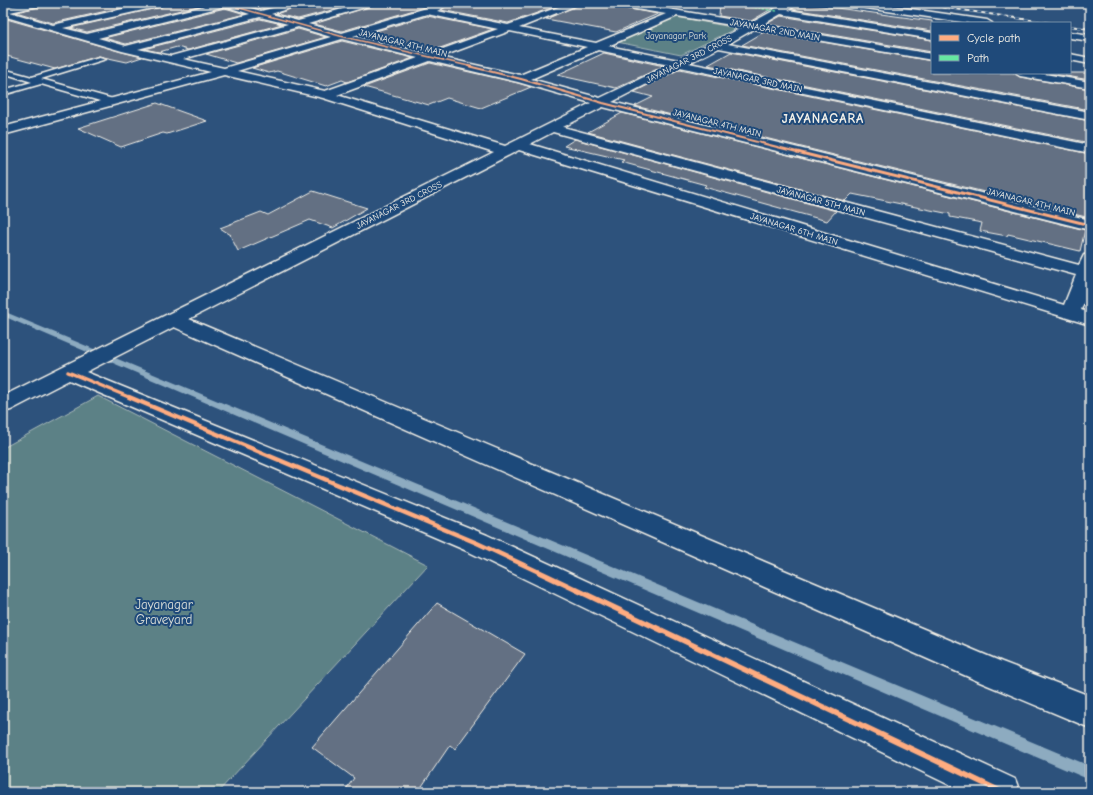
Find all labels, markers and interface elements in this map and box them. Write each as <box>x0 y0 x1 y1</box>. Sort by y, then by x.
street label: JAYANAGAR 2ND MAIN <box>729 17 821 43</box>
legend <box>931 22 1071 74</box>
street label: JAYANAGAR 4TH MAIN <box>358 27 448 59</box>
park label: Jayanagar Park <box>646 31 707 41</box>
text: Cycle path <box>967 31 1020 45</box>
street label: JAYANAGAR 3RD CROSS <box>644 33 734 85</box>
text: Path <box>967 51 989 65</box>
street label: JAYANAGAR 3RD MAIN <box>713 66 803 94</box>
street label: JAYANAGAR 4TH MAIN <box>672 107 762 139</box>
district label: JAYANAGARA <box>782 111 864 126</box>
street label: JAYANAGAR 3RD CROSS <box>354 179 444 231</box>
street label: JAYANAGAR 5TH MAIN <box>776 184 866 218</box>
street label: JAYANAGAR 4TH MAIN <box>986 186 1076 218</box>
street label: JAYANAGAR 6TH MAIN <box>749 211 839 247</box>
park label: Jayanagar Graveyard <box>135 597 194 627</box>

